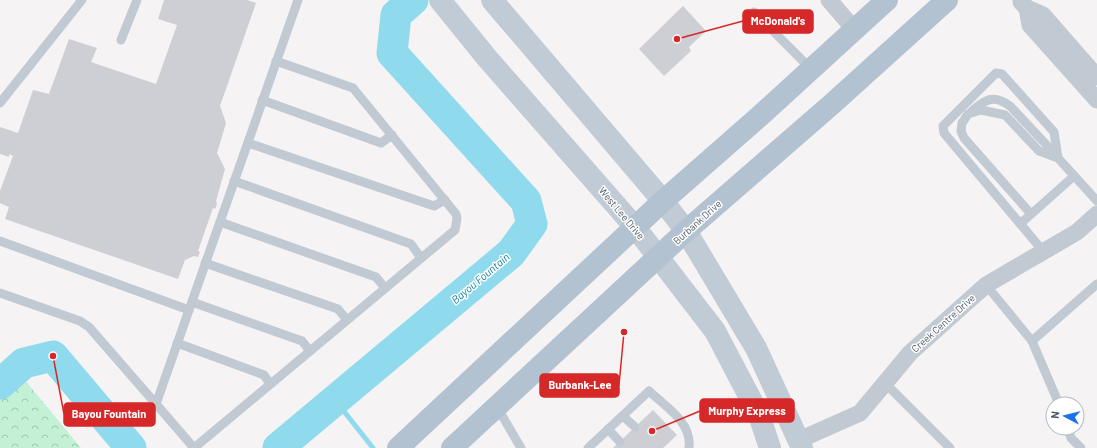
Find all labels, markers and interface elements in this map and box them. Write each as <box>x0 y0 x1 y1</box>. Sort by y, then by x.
callout: McDonald's <box>743 10 813 33</box>
text: McDonald's <box>751 14 806 27</box>
street label: West Lee Drive <box>597 184 647 242</box>
street label: Burbank Drive <box>671 197 723 247</box>
water label: Bayou Fountain <box>448 250 512 306</box>
street label: Creek Centre Drive <box>909 291 977 355</box>
callout: Burbank-Lee <box>540 374 619 397</box>
text: Burbank-Lee <box>548 378 612 391</box>
north arrow <box>1045 396 1085 436</box>
callout: Murphy Express <box>700 399 794 422</box>
callout: Bayou Fountain <box>64 403 155 426</box>
text: Murphy Express <box>708 404 786 417</box>
text: Bayou Fountain <box>72 407 146 420</box>
text: N <box>1048 410 1061 419</box>

